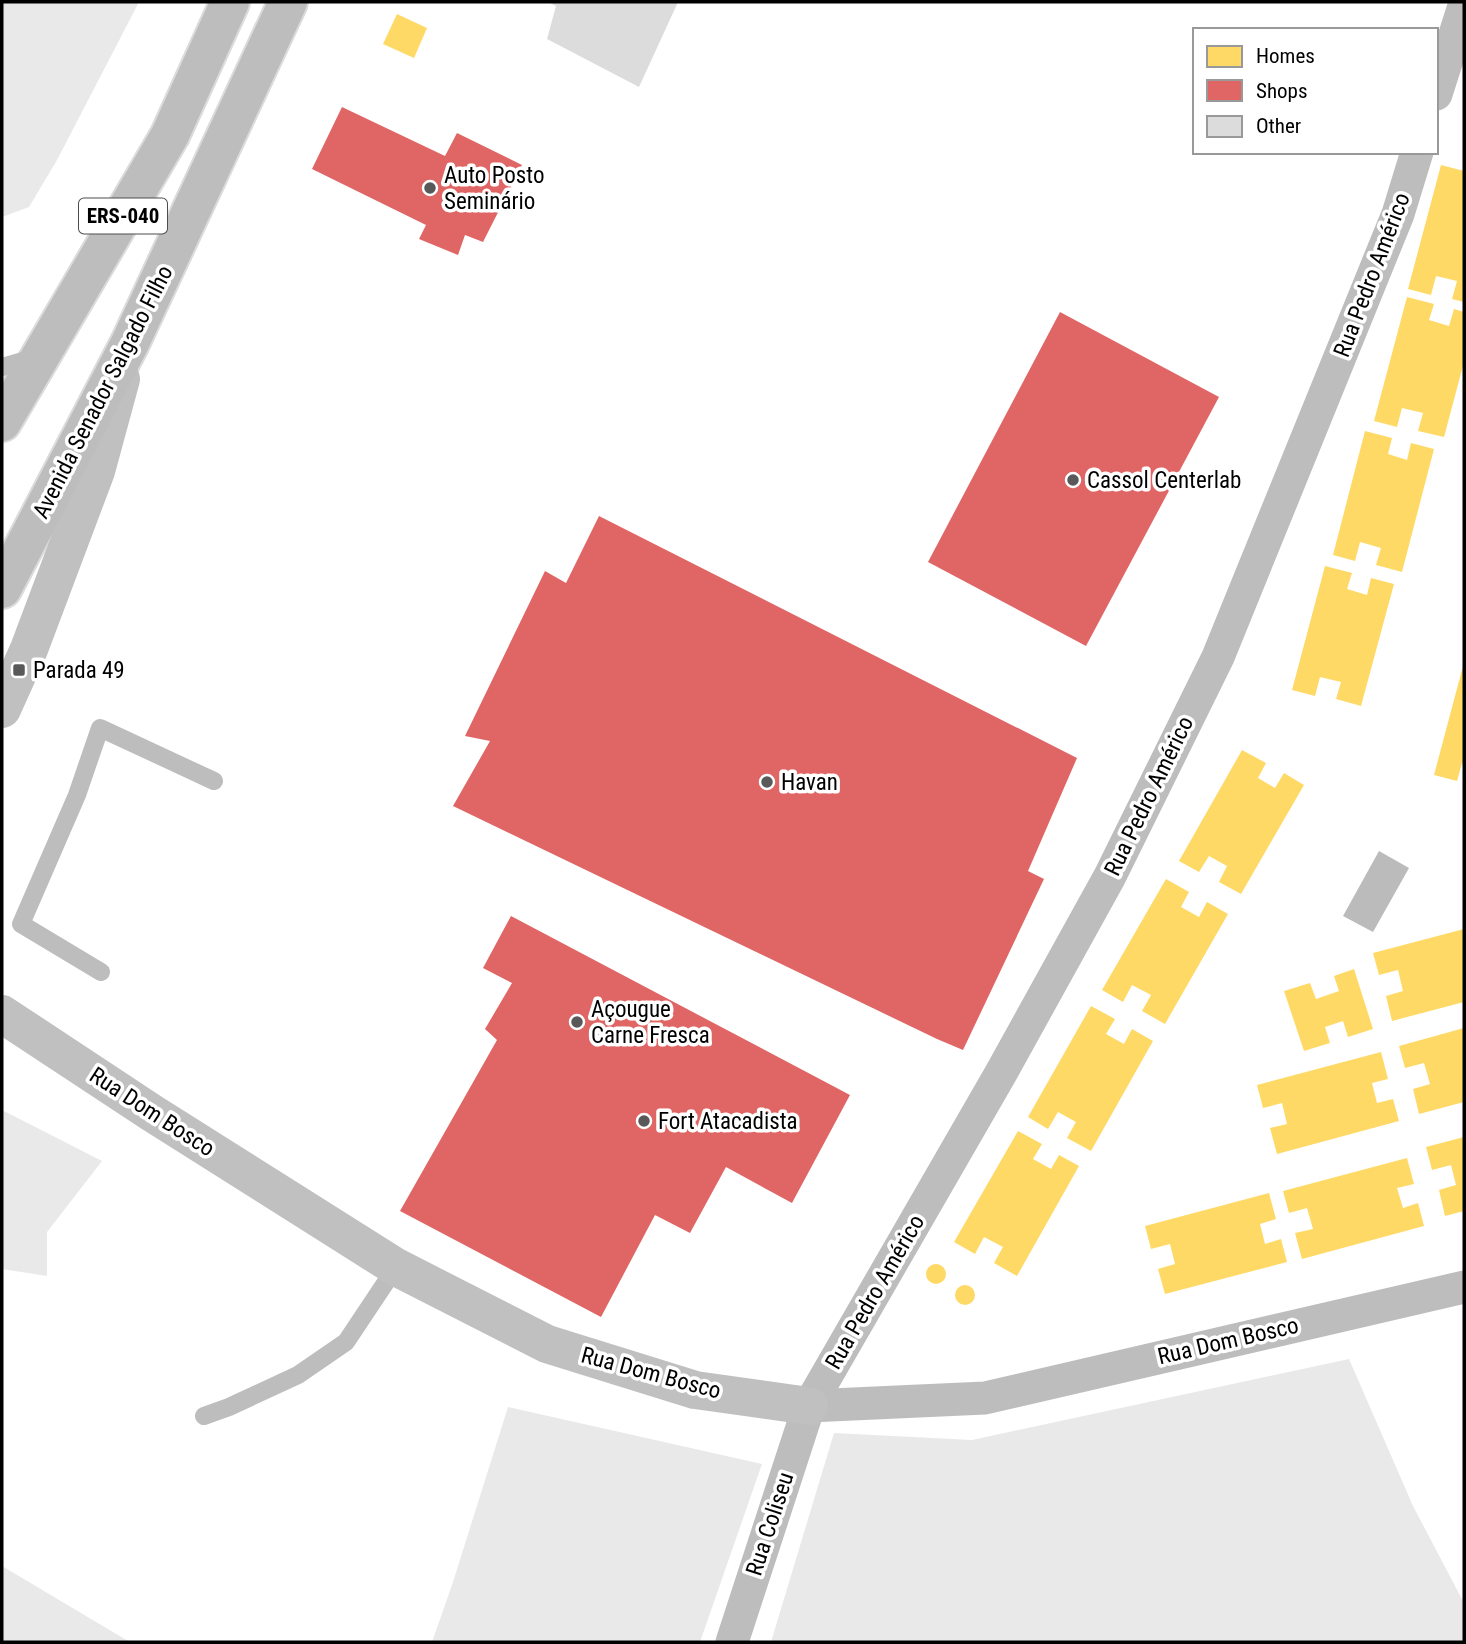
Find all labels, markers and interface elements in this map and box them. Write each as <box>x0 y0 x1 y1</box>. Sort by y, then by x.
legend <box>1193 28 1438 154</box>
text: Homes <box>1256 44 1315 68</box>
text: Shops <box>1256 79 1308 103</box>
text: Other <box>1256 114 1301 138</box>
place label: Auto Posto Seminário <box>444 162 544 215</box>
marker: Auto Posto Seminário <box>422 180 438 196</box>
street label: Rua Pedro Américo <box>1328 189 1416 361</box>
road number: ERS-040 <box>79 198 167 234</box>
street label: Avenida Senador Salgado Filho <box>27 261 179 523</box>
place label: Cassol Centerlab <box>1087 467 1241 494</box>
marker: Cassol Centerlab <box>1065 472 1081 488</box>
place label: Parada 49 <box>33 657 125 684</box>
marker: Parada 49 <box>11 662 27 678</box>
street label: Rua Pedro Américo <box>1099 712 1199 880</box>
place label: Havan <box>781 769 838 796</box>
marker: Havan <box>759 774 775 790</box>
place label: Açougue Carne Fresca <box>591 996 710 1049</box>
marker: Açougue Carne Fresca <box>569 1014 585 1030</box>
street label: Rua Dom Bosco <box>84 1062 220 1162</box>
place label: Fort Atacadista <box>658 1108 798 1135</box>
marker: Fort Atacadista <box>636 1113 652 1129</box>
street label: Rua Pedro Américo <box>820 1210 930 1374</box>
street label: Rua Dom Bosco <box>1155 1312 1301 1370</box>
street label: Rua Dom Bosco <box>578 1341 724 1405</box>
street label: Rua Coliseu <box>741 1469 799 1579</box>

